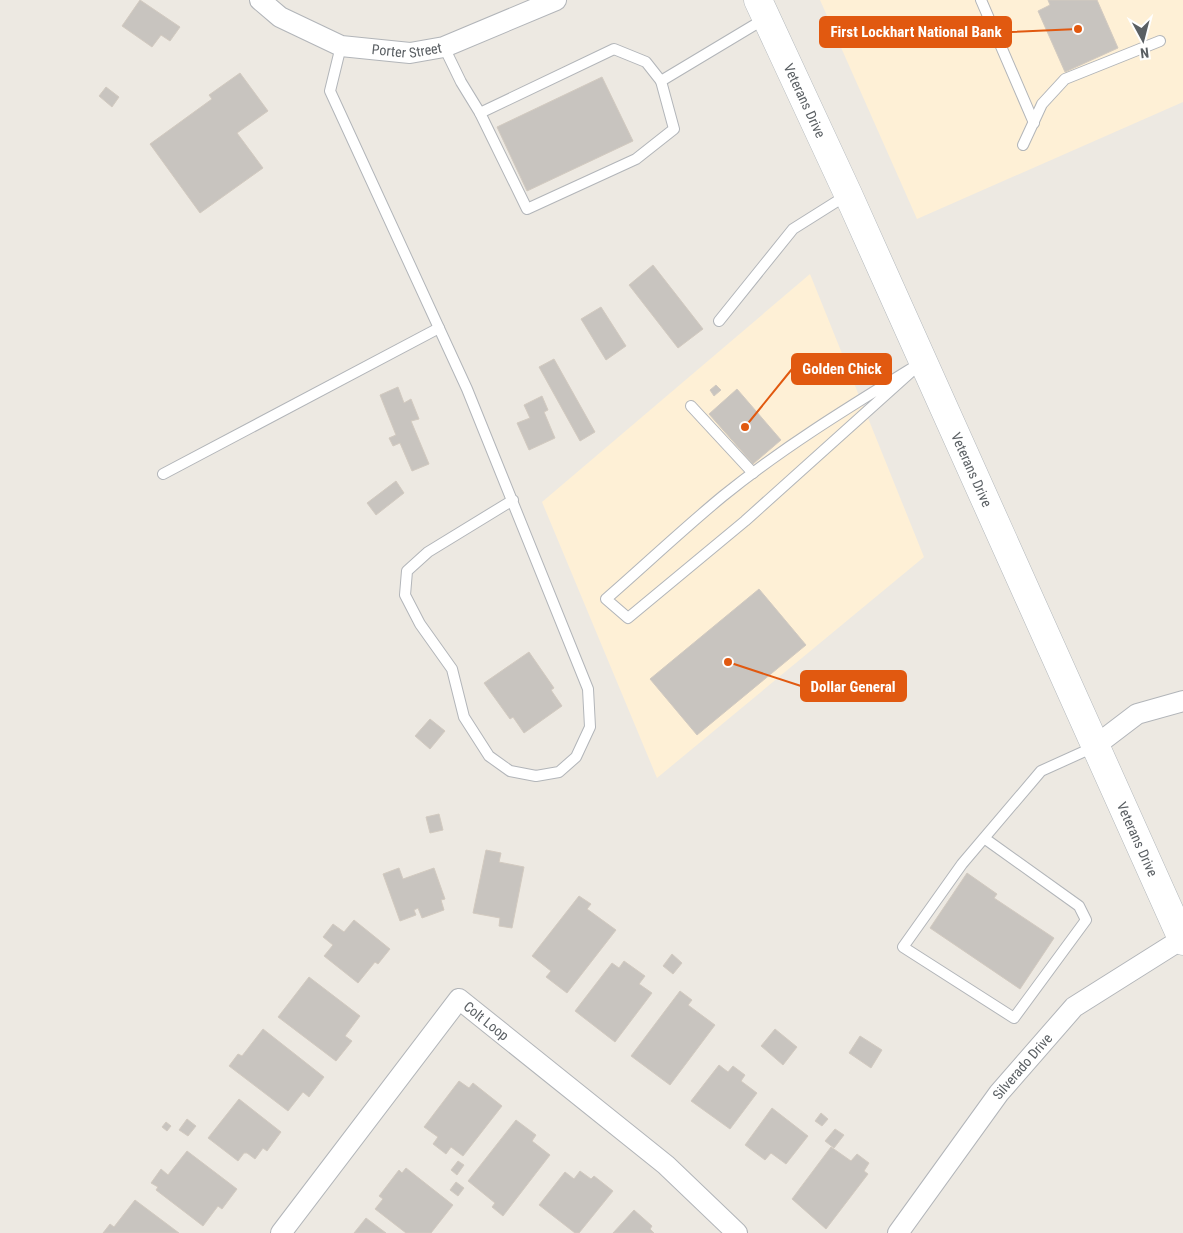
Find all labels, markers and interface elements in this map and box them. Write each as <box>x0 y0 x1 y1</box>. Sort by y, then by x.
north arrow <box>1118 15 1168 65</box>
callout: First Lockhart National Bank <box>820 17 1011 47</box>
text: First Lockhart National Bank <box>830 23 1002 41</box>
street label: Porter Street <box>371 40 443 61</box>
text: N <box>1139 44 1150 61</box>
street label: Veterans Drive <box>781 61 829 141</box>
callout: Golden Chick <box>792 354 891 384</box>
text: Golden Chick <box>802 360 882 378</box>
street label: Veterans Drive <box>948 430 995 510</box>
callout: Dollar General <box>801 671 906 701</box>
text: Dollar General <box>810 678 896 696</box>
street label: Veterans Drive <box>1114 800 1161 879</box>
street label: Colt Loop <box>461 998 512 1044</box>
street label: Silverado Drive <box>989 1030 1056 1102</box>

